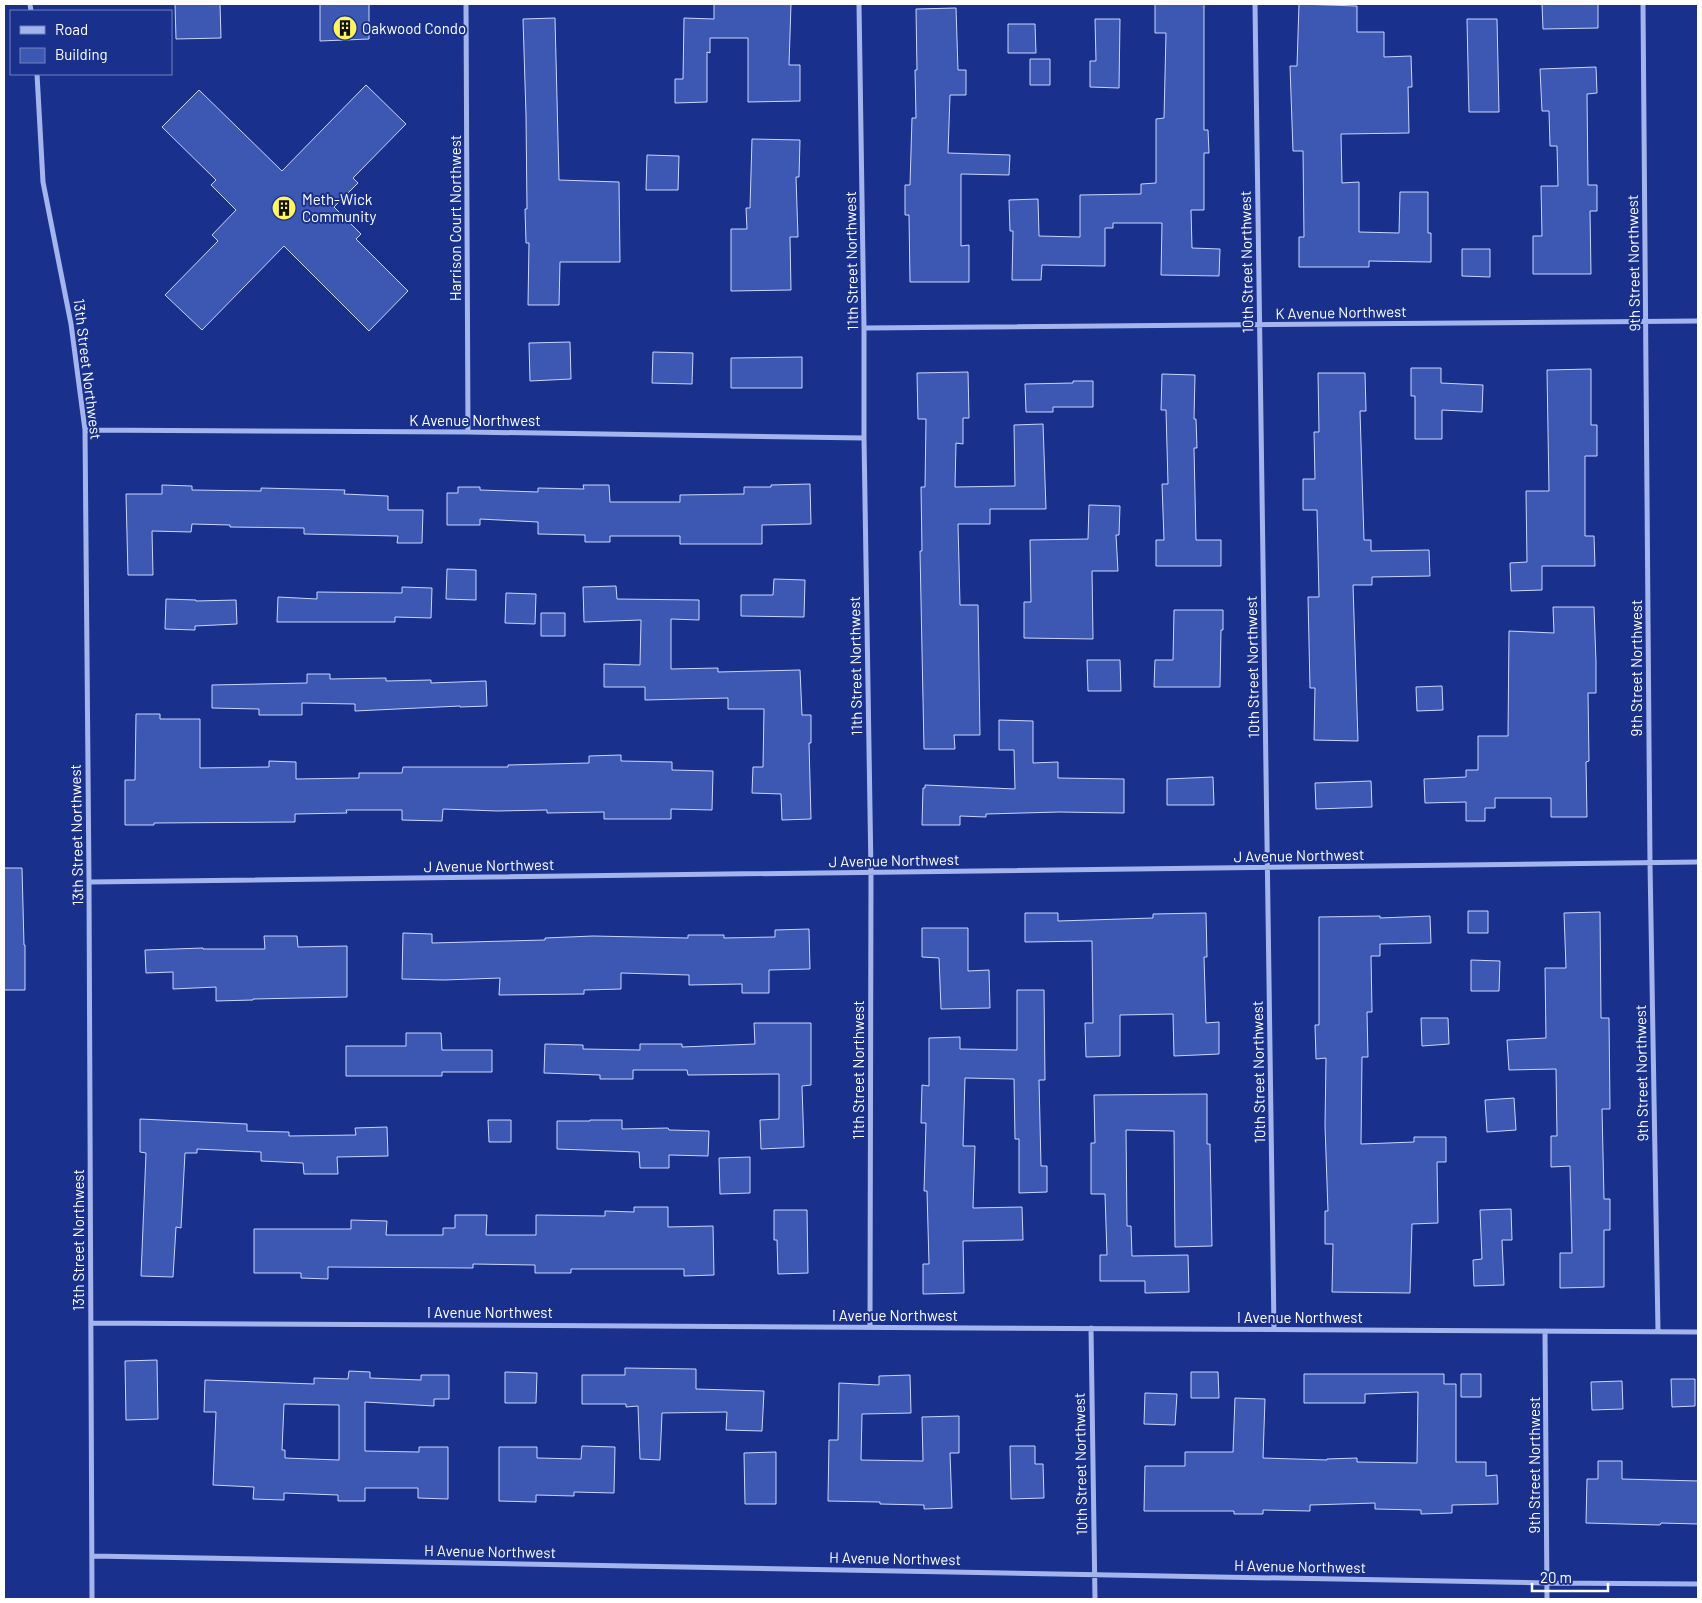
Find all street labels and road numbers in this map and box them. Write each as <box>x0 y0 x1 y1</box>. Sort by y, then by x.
street label: Harrison Court Northwest <box>446 135 464 301</box>
street label: 11th Street Northwest <box>841 191 861 331</box>
street label: 10th Street Northwest <box>1236 191 1256 333</box>
street label: 9th Street Northwest <box>1623 194 1643 332</box>
street label: 13th Street Northwest <box>70 297 106 441</box>
street label: K Avenue Northwest <box>1275 302 1407 322</box>
street label: K Avenue Northwest <box>409 411 541 429</box>
street label: 11th Street Northwest <box>845 596 865 736</box>
street label: 10th Street Northwest <box>1242 596 1262 738</box>
street label: 9th Street Northwest <box>1627 600 1645 736</box>
street label: 13th Street Northwest <box>66 764 86 906</box>
street label: J Avenue Northwest <box>1233 845 1365 865</box>
street label: J Avenue Northwest <box>828 850 960 870</box>
street label: J Avenue Northwest <box>423 855 555 875</box>
street label: 11th Street Northwest <box>849 1000 867 1140</box>
street label: 10th Street Northwest <box>1248 1001 1268 1143</box>
street label: 9th Street Northwest <box>1631 1004 1651 1142</box>
street label: 13th Street Northwest <box>69 1169 87 1311</box>
street label: I Avenue Northwest <box>427 1303 553 1321</box>
street label: I Avenue Northwest <box>832 1306 958 1324</box>
street label: I Avenue Northwest <box>1237 1308 1363 1326</box>
street label: 10th Street Northwest <box>1070 1393 1090 1535</box>
street label: 9th Street Northwest <box>1525 1397 1543 1533</box>
street label: H Avenue Northwest <box>424 1541 556 1561</box>
street label: H Avenue Northwest <box>829 1548 961 1568</box>
street label: H Avenue Northwest <box>1234 1556 1366 1576</box>

